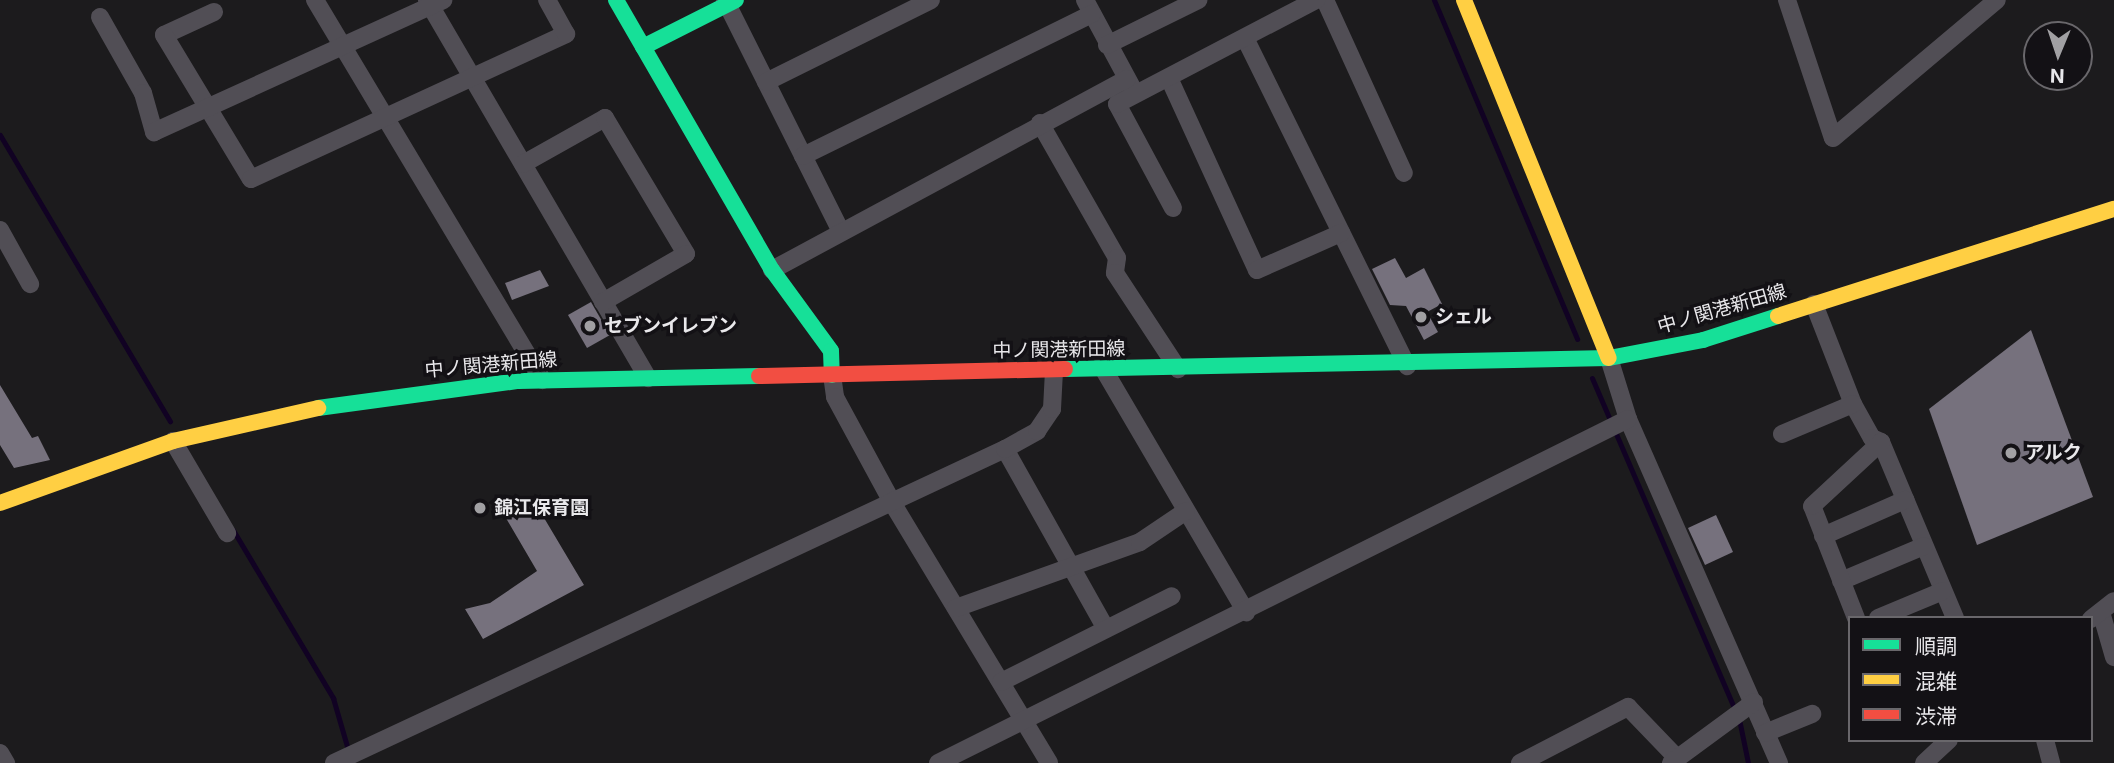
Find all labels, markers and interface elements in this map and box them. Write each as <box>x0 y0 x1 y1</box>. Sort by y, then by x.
north arrow <box>2023 21 2093 91</box>
text: N <box>2050 64 2065 87</box>
street label: 中ノ関港新田線 <box>1655 280 1789 338</box>
place label: シェル <box>1435 306 1492 328</box>
marker: シェル <box>1413 309 1429 325</box>
place label: セブンイレブン <box>604 315 737 337</box>
marker: セブンイレブン <box>582 318 598 334</box>
street label: 中ノ関港新田線 <box>992 337 1126 363</box>
street label: 中ノ関港新田線 <box>424 348 558 382</box>
place label: アルク <box>2025 442 2082 464</box>
marker: アルク <box>2003 445 2019 461</box>
place label: 錦江保育園 <box>494 497 589 519</box>
marker: 錦江保育園 <box>472 500 488 516</box>
legend <box>1848 616 2093 742</box>
text: 順調 <box>1915 634 1957 659</box>
text: 混雑 <box>1915 669 1957 694</box>
text: 渋滞 <box>1915 704 1957 729</box>

